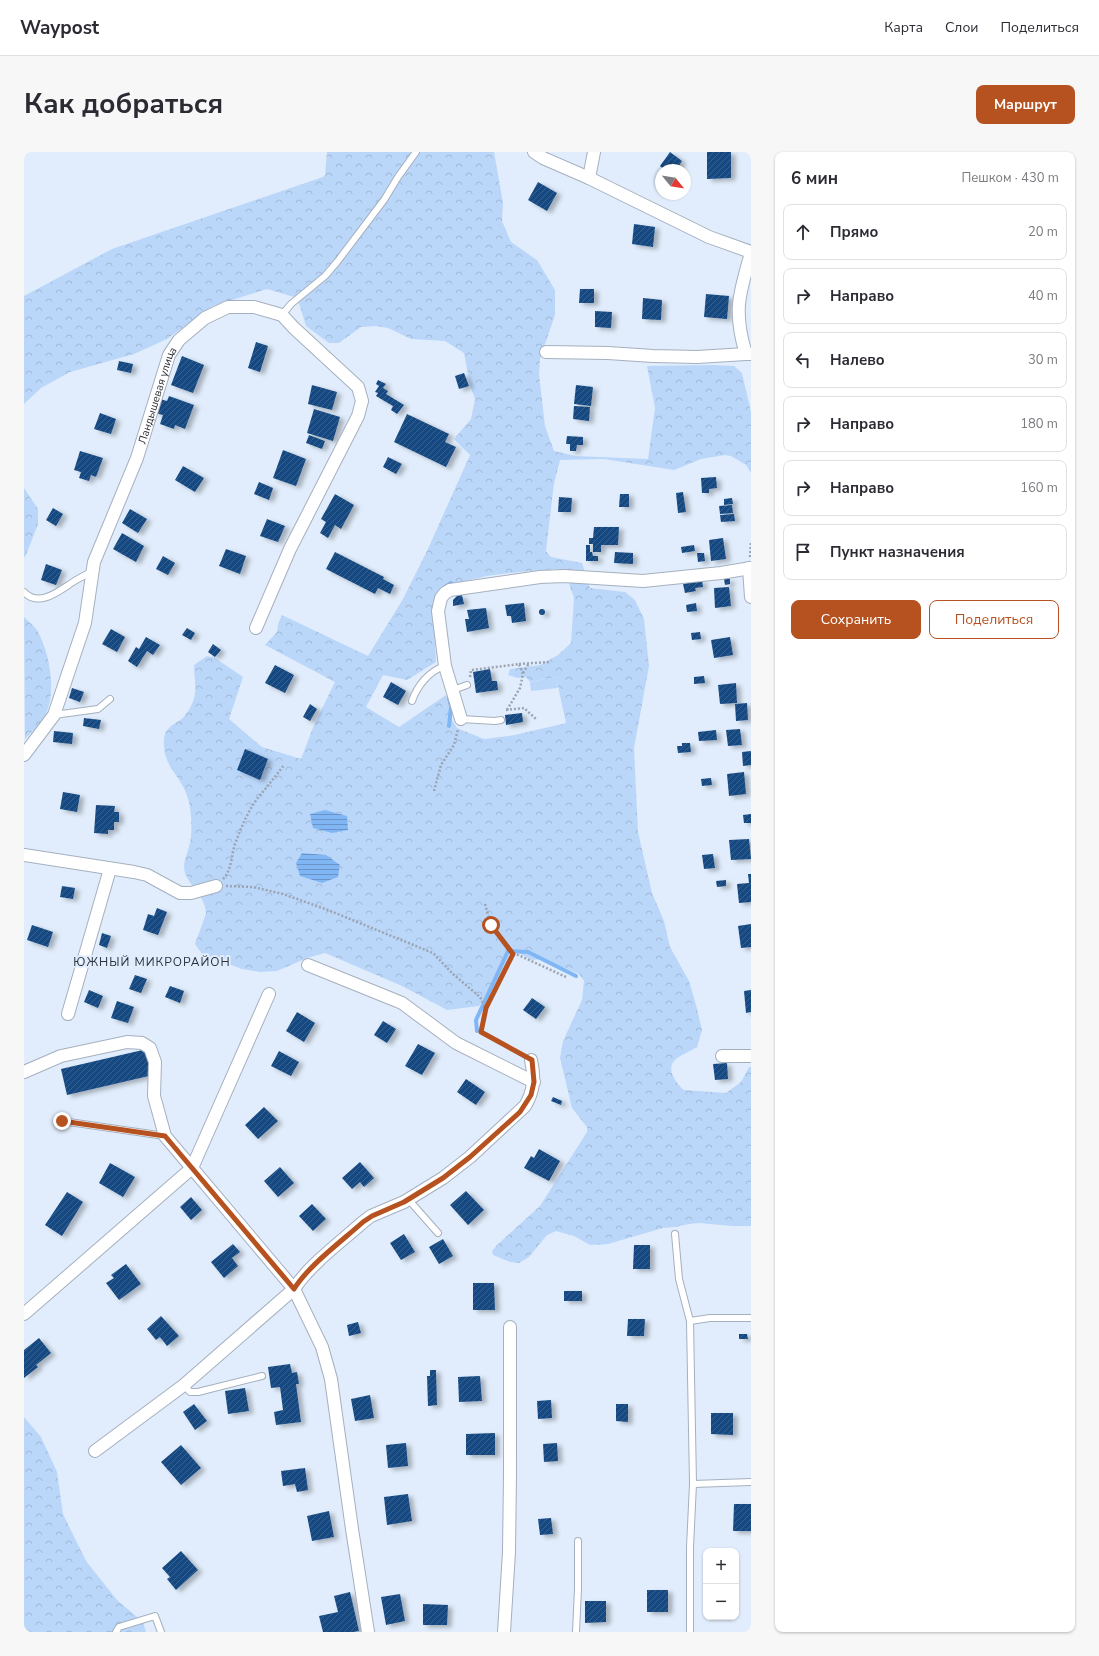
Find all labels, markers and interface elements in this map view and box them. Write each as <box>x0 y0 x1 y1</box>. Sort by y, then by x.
text: Waypost <box>20 15 99 41</box>
text: Карта <box>884 18 923 37</box>
text: Слои <box>945 18 979 37</box>
text: Поделиться <box>1001 18 1079 37</box>
text: Как добраться <box>24 85 223 123</box>
button: Маршрут <box>976 85 1075 124</box>
north arrow <box>655 164 691 200</box>
text: 6 мин <box>791 167 838 190</box>
text: Пешком · 430 m <box>961 169 1059 187</box>
icon: ahead <box>792 221 814 243</box>
text: Прямо <box>830 222 878 242</box>
text: 20 m <box>1028 223 1058 241</box>
icon: right <box>792 285 814 307</box>
text: Направо <box>830 286 894 306</box>
text: 40 m <box>1028 287 1058 305</box>
street label: Ландышевая улица <box>134 344 180 446</box>
icon: left <box>792 349 814 371</box>
text: Налево <box>830 350 885 370</box>
text: 30 m <box>1028 351 1058 369</box>
icon: right <box>792 413 814 435</box>
text: Направо <box>830 414 894 434</box>
text: 180 m <box>1020 415 1058 433</box>
icon: right <box>792 477 814 499</box>
text: Направо <box>830 478 894 498</box>
text: 160 m <box>1020 479 1058 497</box>
icon: arrive <box>792 541 814 563</box>
text: Пункт назначения <box>830 542 965 562</box>
button: Сохранить <box>791 600 921 639</box>
button: Поделиться <box>929 600 1059 639</box>
route start <box>482 916 500 934</box>
district label: ЮЖНЫЙ МИКРОРАЙОН <box>73 954 231 970</box>
route end <box>53 1112 71 1130</box>
map controls <box>703 1548 739 1620</box>
button: + <box>703 1548 739 1584</box>
button: − <box>703 1584 739 1620</box>

